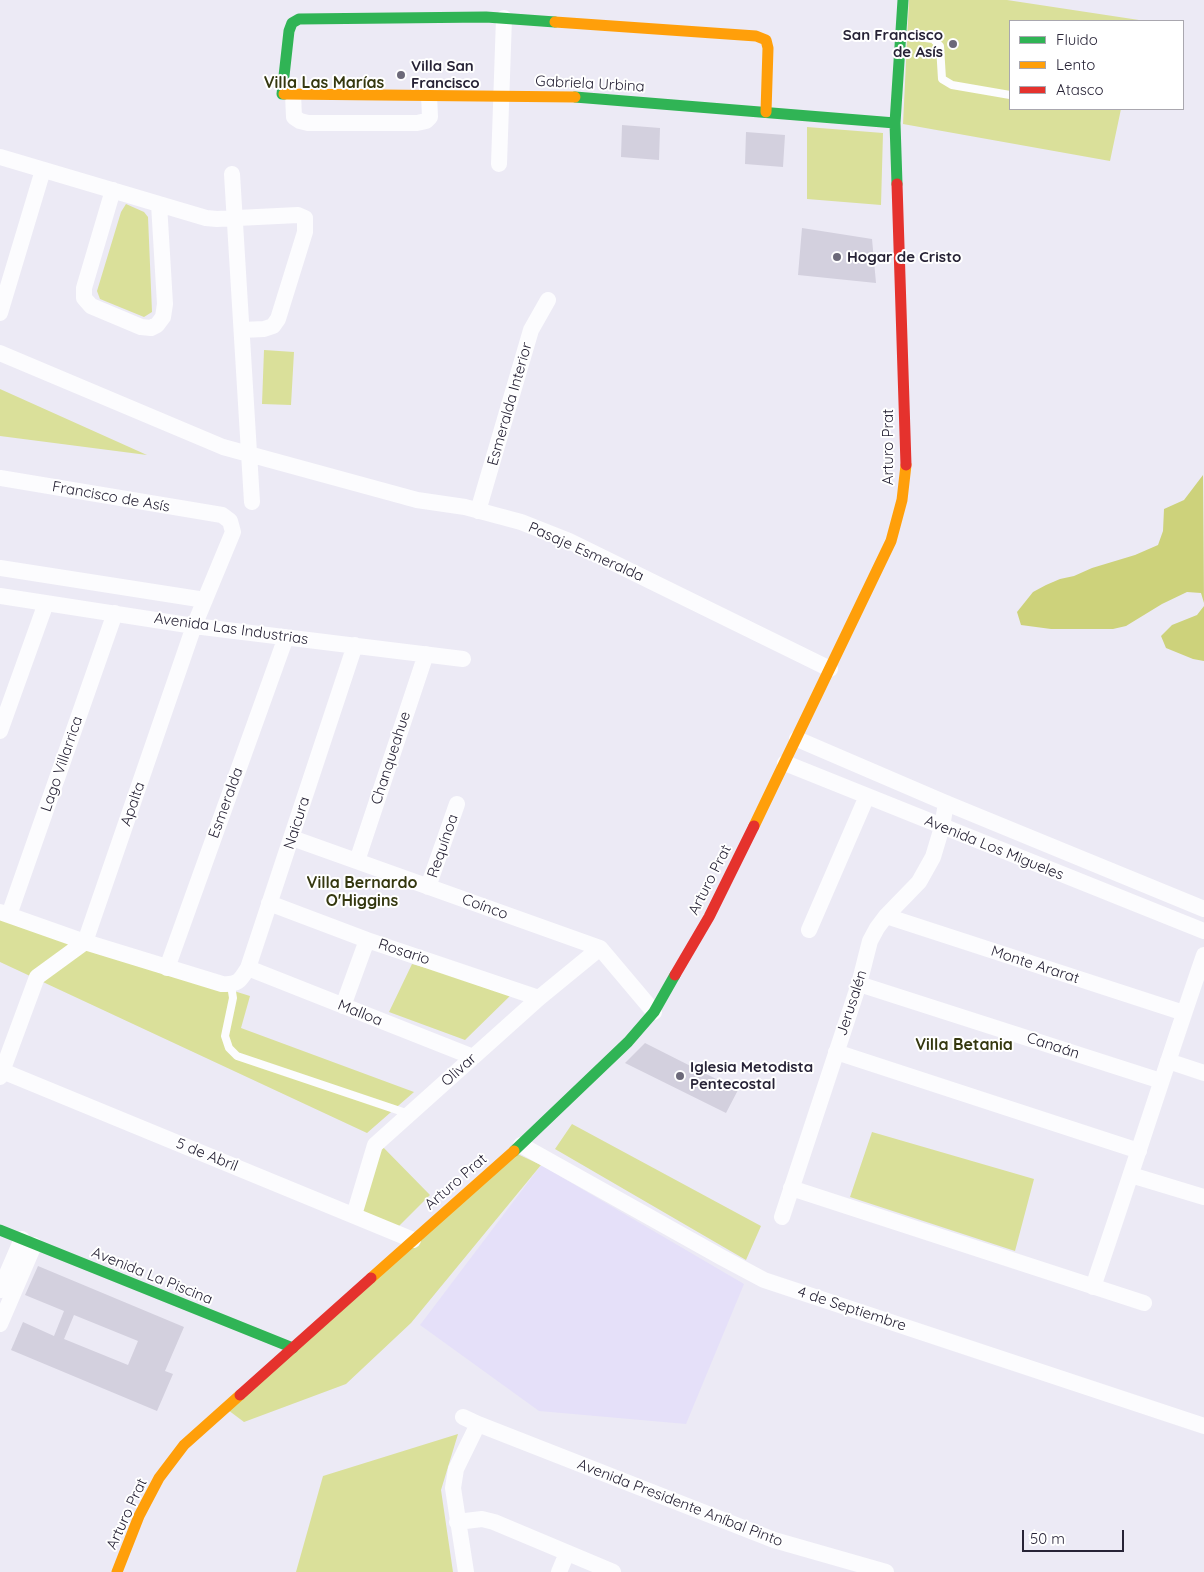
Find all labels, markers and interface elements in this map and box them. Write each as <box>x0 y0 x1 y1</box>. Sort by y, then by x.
legend <box>1009 20 1184 110</box>
place label: San Francisco de Asís <box>843 26 943 61</box>
text: Fluido <box>1056 30 1098 49</box>
marker: San Francisco de Asís <box>947 38 959 50</box>
text: Lento <box>1056 55 1095 74</box>
place label: Villa San Francisco <box>411 57 480 92</box>
marker: Villa San Francisco <box>395 69 407 81</box>
street label: Gabriela Urbina <box>535 72 645 96</box>
district label: Villa Las Marías <box>264 73 384 93</box>
text: Atasco <box>1056 80 1104 99</box>
place label: Hogar de Cristo <box>847 248 961 266</box>
marker: Hogar de Cristo <box>831 251 843 263</box>
street label: Esmeralda Interior <box>484 340 536 468</box>
street label: Arturo Prat <box>879 409 897 485</box>
street label: Francisco de Asís <box>51 478 171 516</box>
street label: Pasaje Esmeralda <box>525 518 647 586</box>
street label: Avenida Las Industrias <box>153 609 309 649</box>
street label: Chanqueahue <box>367 709 415 807</box>
street label: Lago Villarrica <box>37 714 87 814</box>
street label: Esmeralda <box>205 765 247 841</box>
street label: Apalta <box>117 780 149 828</box>
street label: Naicura <box>280 794 314 852</box>
street label: Requínoa <box>424 812 462 880</box>
street label: Avenida Los Migueles <box>922 812 1066 884</box>
street label: Arturo Prat <box>685 842 735 918</box>
district label: Villa Bernardo O'Higgins <box>307 873 417 911</box>
street label: Coínco <box>460 890 510 924</box>
street label: Rosario <box>376 935 432 969</box>
street label: Monte Ararat <box>989 942 1081 988</box>
street label: Jerusalén <box>833 968 871 1038</box>
street label: Malloa <box>335 996 385 1030</box>
street label: Canaán <box>1024 1029 1082 1063</box>
district label: Villa Betania <box>915 1035 1013 1055</box>
street label: Olivar <box>438 1050 480 1090</box>
place label: Iglesia Metodista Pentecostal <box>690 1058 813 1093</box>
marker: Iglesia Metodista Pentecostal <box>674 1070 686 1082</box>
street label: 5 de Abril <box>173 1134 241 1176</box>
street label: Arturo Prat <box>421 1150 491 1214</box>
street label: Avenida La Piscina <box>89 1244 215 1308</box>
street label: 4 de Septiembre <box>795 1283 909 1335</box>
street label: Avenida Presidente Aníbal Pinto <box>575 1455 785 1551</box>
street label: Arturo Prat <box>103 1476 151 1552</box>
scale bar <box>1024 1520 1126 1552</box>
text: 50 m <box>1030 1529 1065 1548</box>

